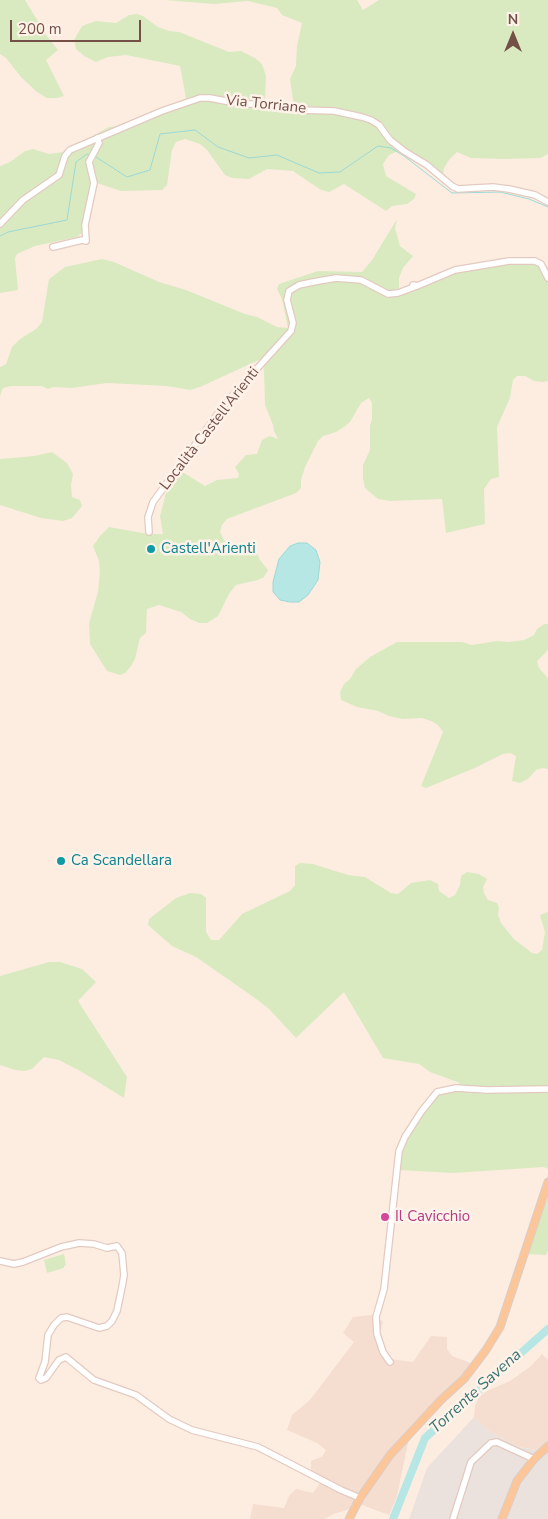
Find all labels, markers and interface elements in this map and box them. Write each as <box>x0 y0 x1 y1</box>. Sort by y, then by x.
scale bar <box>12 10 144 42</box>
north arrow <box>488 10 538 60</box>
text: N <box>508 10 518 29</box>
text: 200 m <box>18 19 62 39</box>
street label: Via Torriane <box>225 92 307 118</box>
street label: Località Castell'Arienti <box>156 364 264 494</box>
place label: Castell'Arienti <box>161 540 256 558</box>
marker: Castell'Arienti <box>145 543 157 555</box>
place label: Ca Scandellara <box>71 852 172 870</box>
marker: Ca Scandellara <box>55 855 67 867</box>
place label: Il Cavicchio <box>395 1208 470 1226</box>
marker: Il Cavicchio <box>379 1211 391 1223</box>
water label: Torrente Savena <box>426 1346 526 1438</box>

